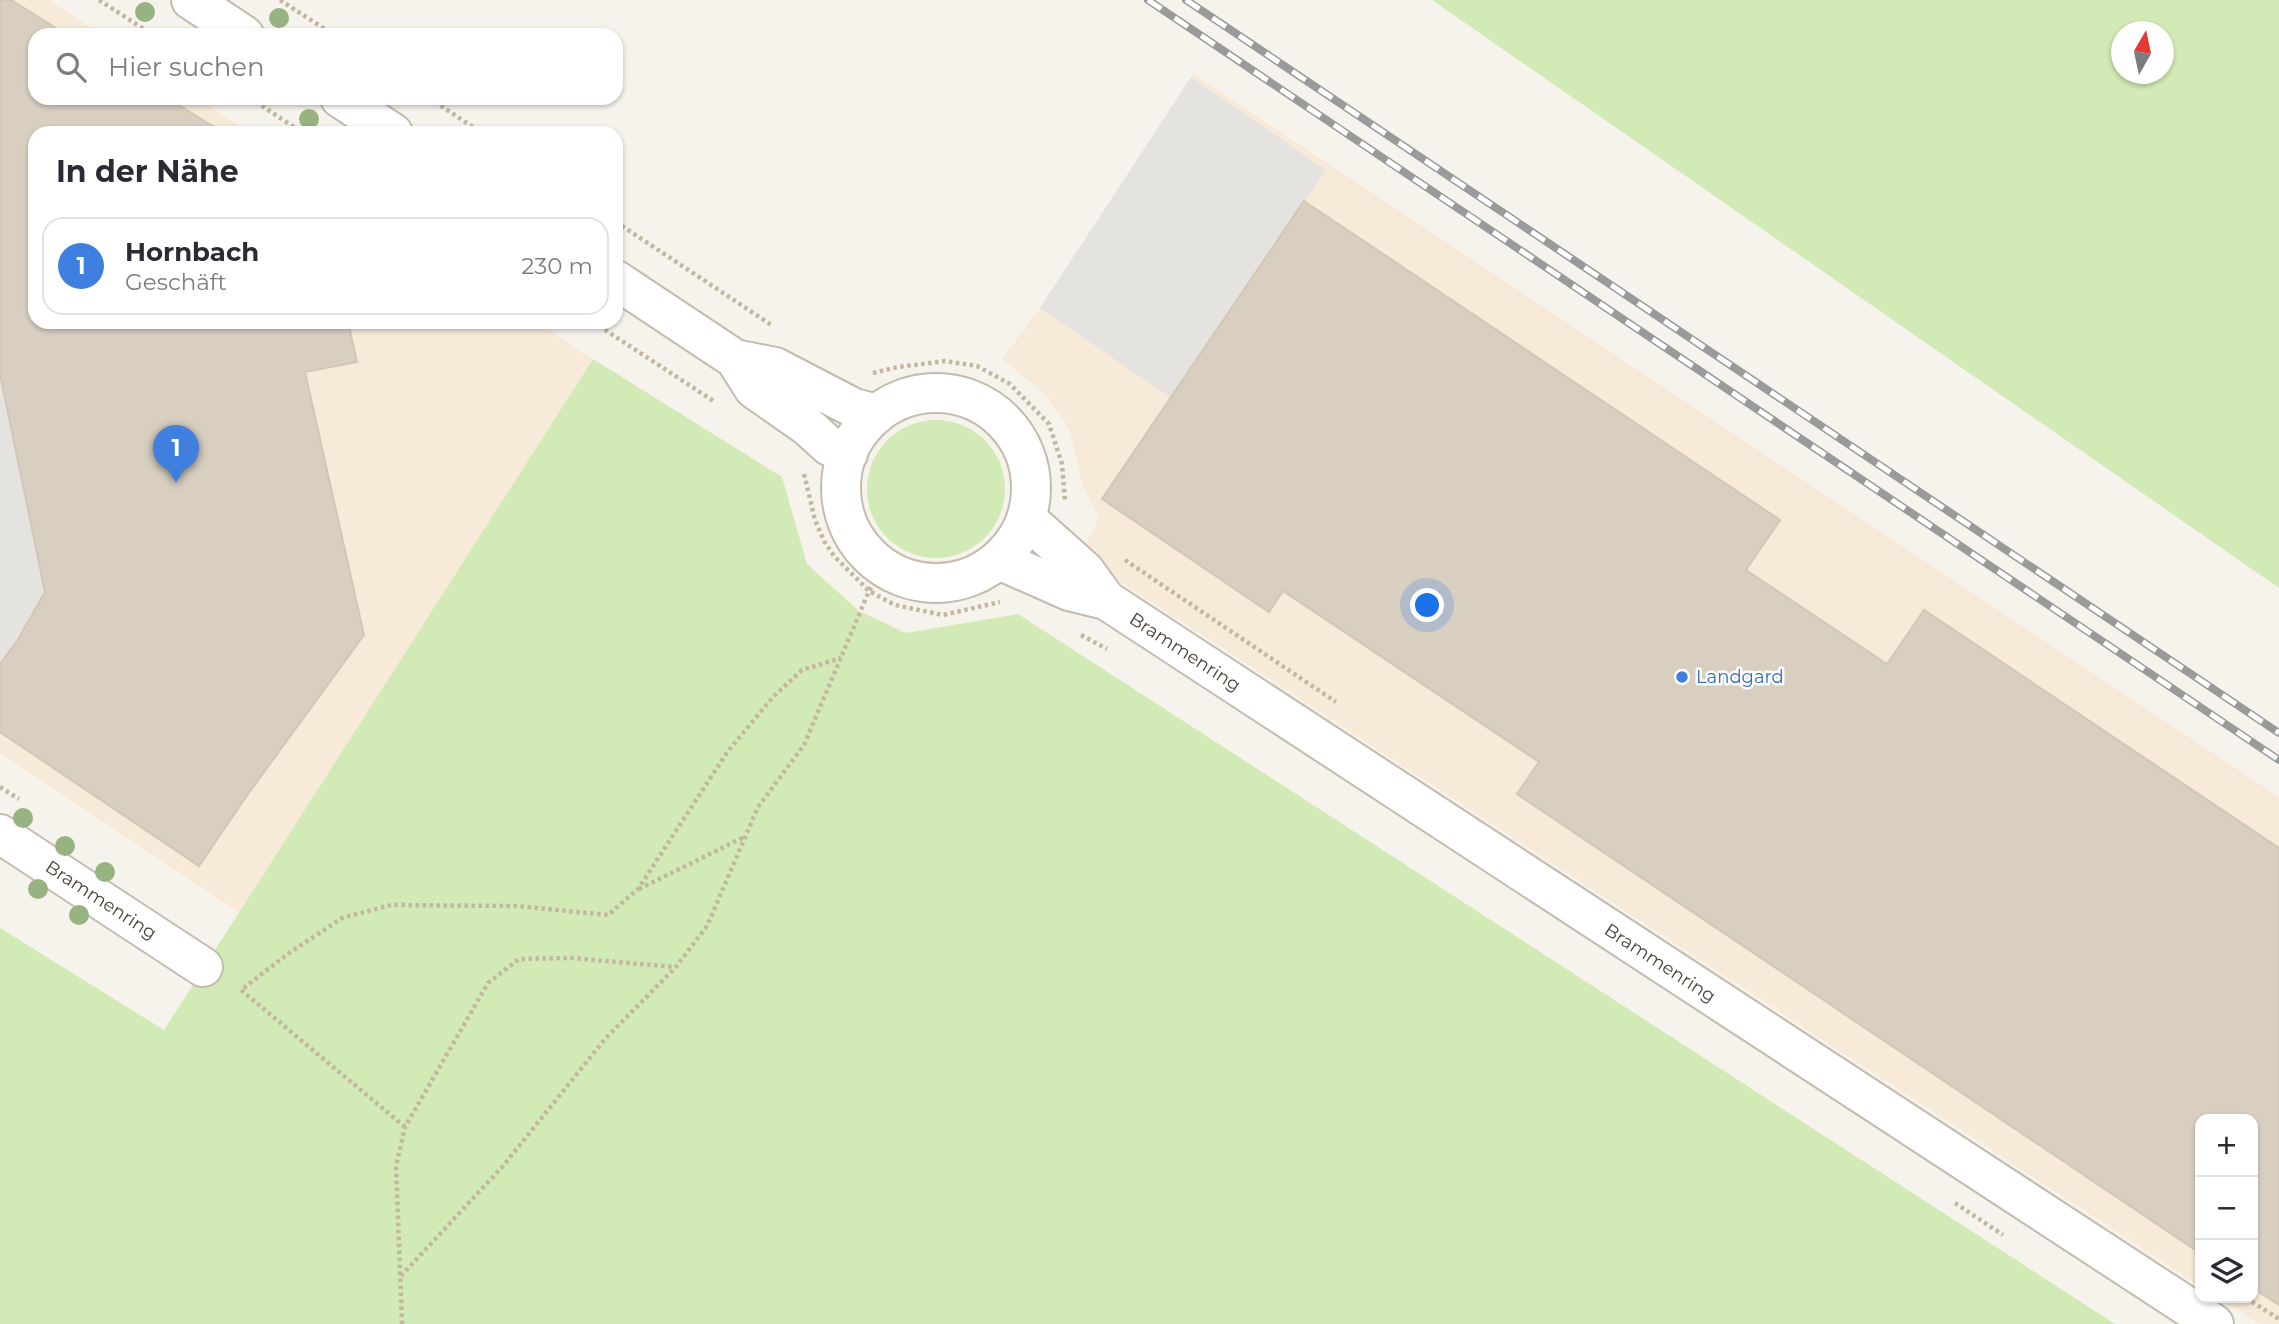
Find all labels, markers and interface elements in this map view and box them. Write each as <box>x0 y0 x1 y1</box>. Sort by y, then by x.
north arrow <box>2111 21 2174 84</box>
search box <box>28 28 623 105</box>
icon: search <box>52 48 90 86</box>
text: Hier suchen <box>108 51 265 83</box>
text: In der Nähe <box>56 153 239 190</box>
text: Hornbach <box>125 236 259 268</box>
text: 1 <box>76 252 86 280</box>
text: 230 m <box>521 252 593 280</box>
text: Geschäft <box>125 268 227 296</box>
pin: 1 <box>153 425 199 483</box>
your location <box>1410 588 1444 622</box>
street label: Brammenring <box>1125 608 1245 696</box>
place label: Landgard <box>1696 666 1784 688</box>
marker: Landgard <box>1674 669 1690 685</box>
street label: Brammenring <box>41 856 161 944</box>
street label: Brammenring <box>1600 919 1720 1007</box>
map controls <box>2195 1114 2258 1303</box>
button: + <box>2195 1114 2258 1177</box>
button: − <box>2195 1177 2258 1240</box>
button: layers <box>2195 1240 2258 1303</box>

